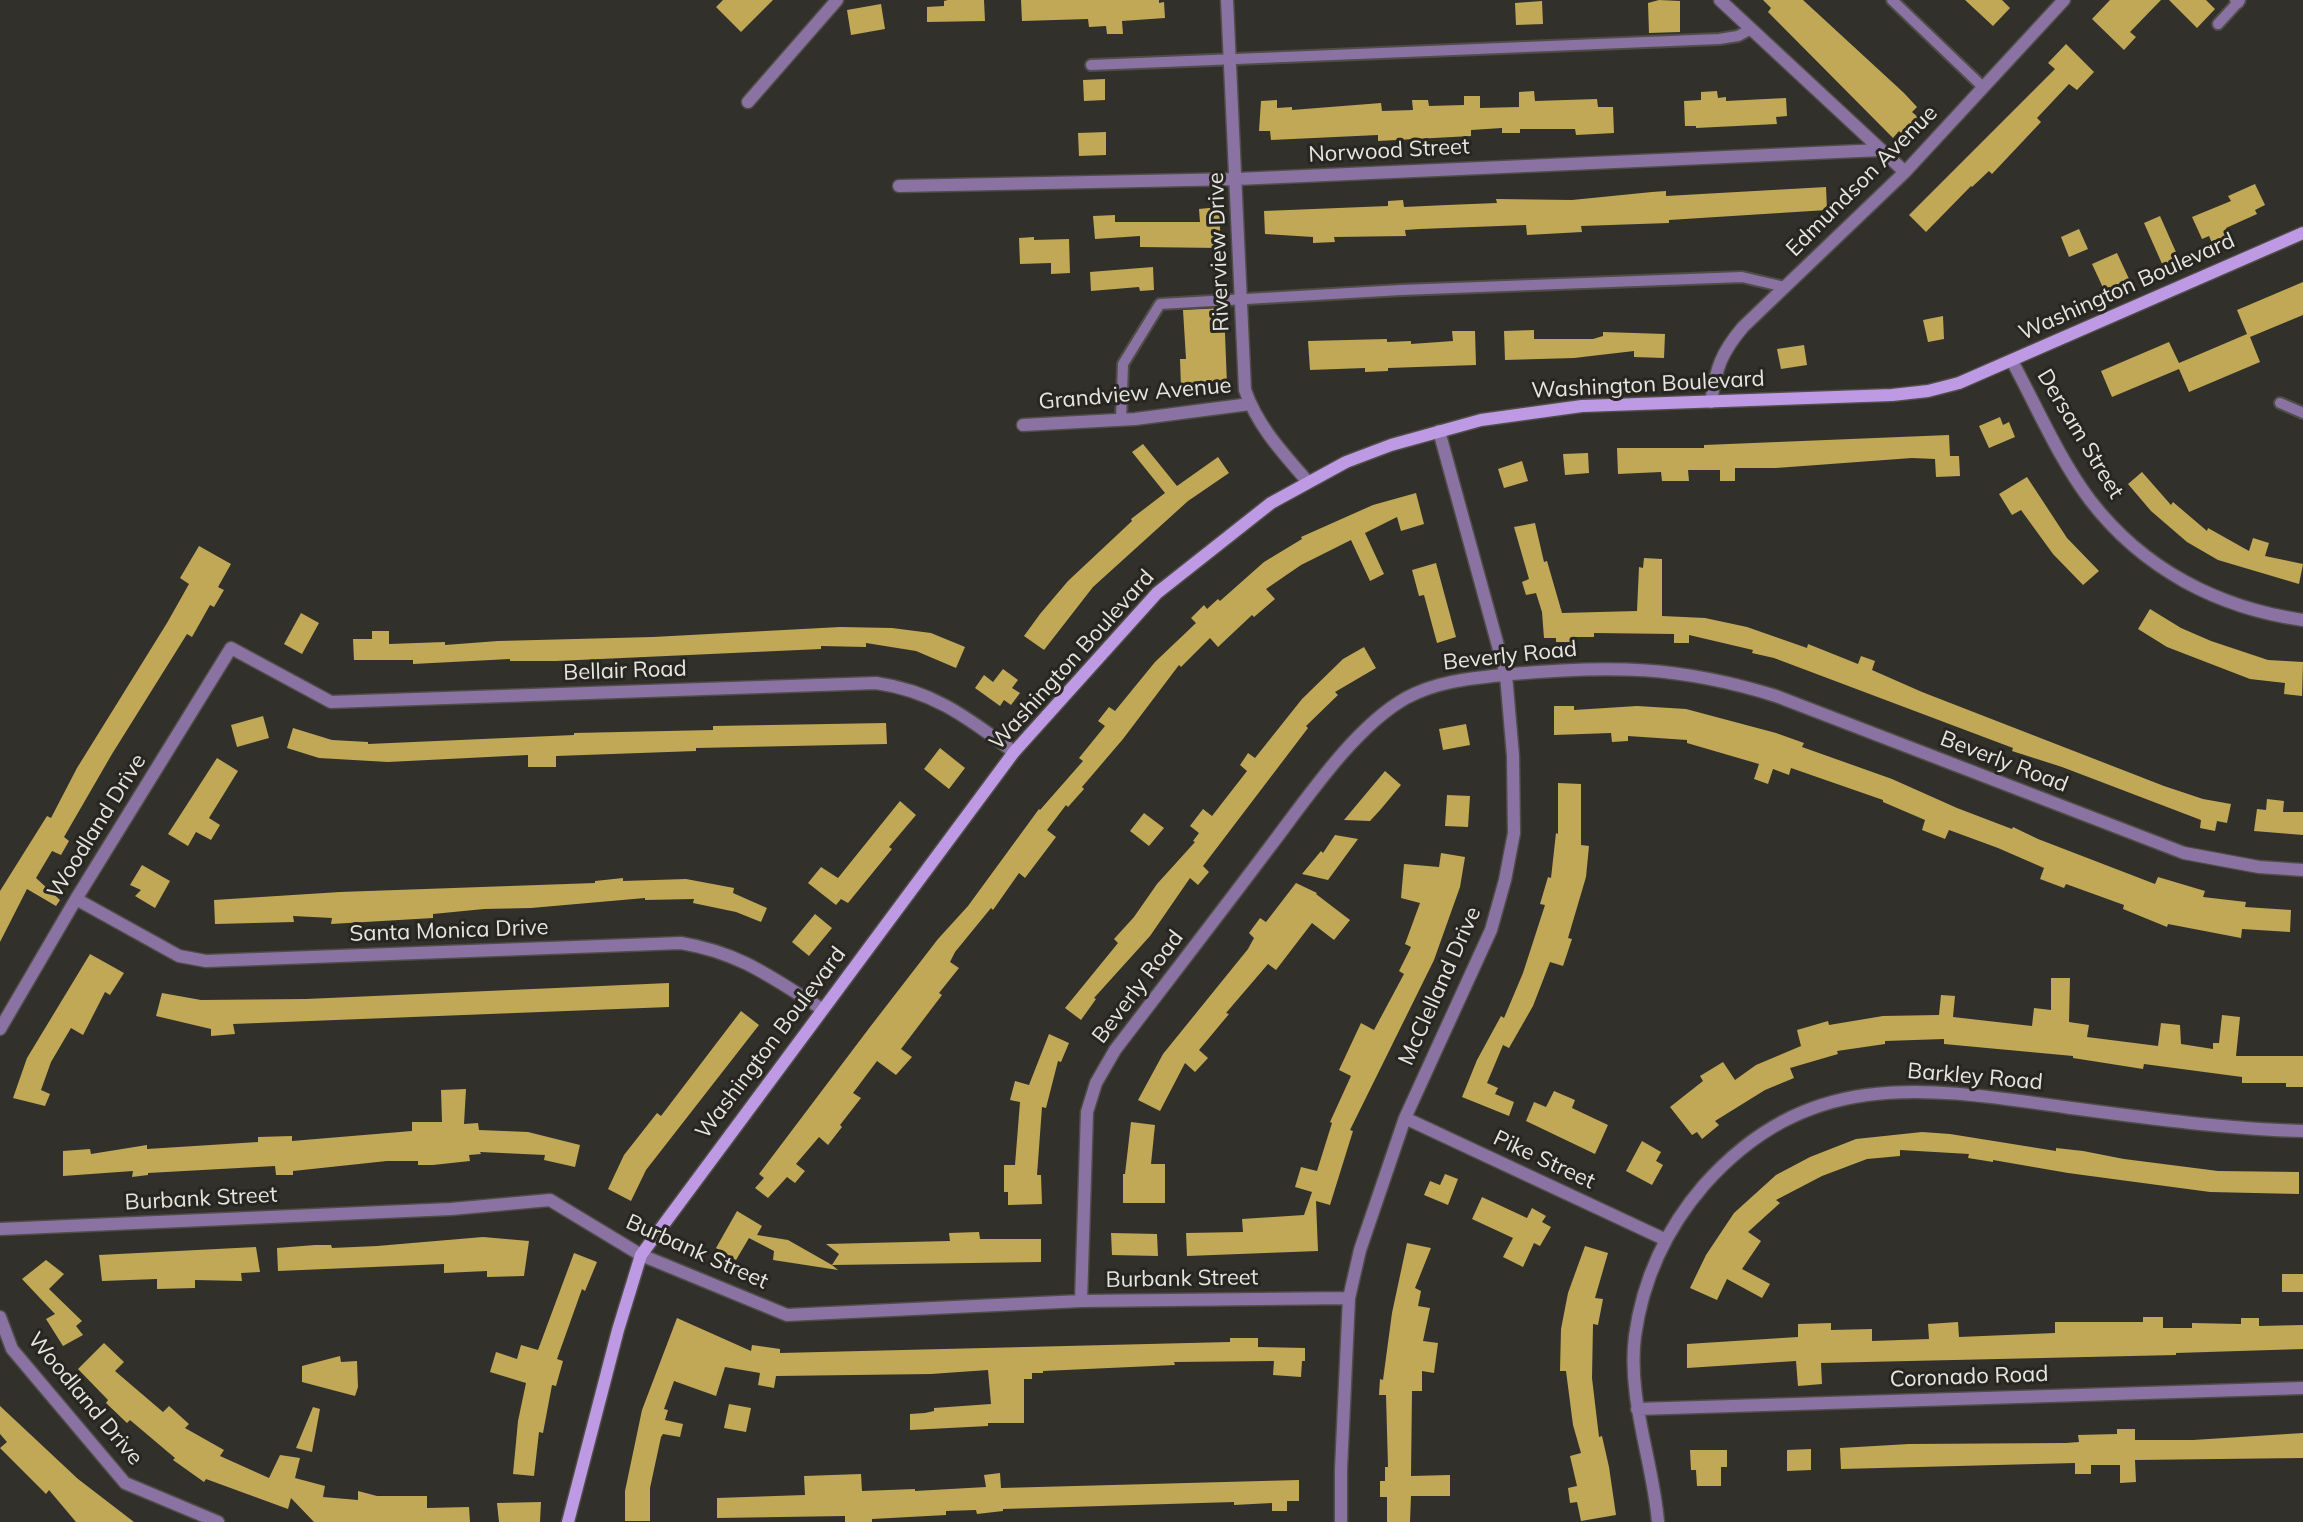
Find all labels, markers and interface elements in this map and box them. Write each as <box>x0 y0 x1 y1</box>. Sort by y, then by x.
street label: Edmundson Avenue <box>1781 100 1943 262</box>
street label: Norwood Street <box>1308 134 1470 168</box>
street label: Riverview Drive <box>1203 172 1235 332</box>
street label: Washington Boulevard <box>2015 227 2239 347</box>
street label: Dersam Street <box>2031 365 2129 503</box>
street label: Washington Boulevard <box>1531 366 1765 404</box>
street label: Grandview Avenue <box>1037 372 1233 416</box>
street label: Washington Boulevard <box>984 564 1160 756</box>
street label: Beverly Road <box>1442 636 1578 676</box>
street label: Bellair Road <box>563 656 687 686</box>
street label: Beverly Road <box>1936 726 2072 798</box>
street label: Woodland Drive <box>42 749 152 903</box>
street label: McClelland Drive <box>1393 903 1487 1069</box>
street label: Santa Monica Drive <box>349 914 549 948</box>
street label: Beverly Road <box>1087 925 1189 1049</box>
street label: Washington Boulevard <box>690 942 852 1144</box>
street label: Barkley Road <box>1906 1058 2044 1096</box>
street label: Pike Street <box>1489 1125 1599 1195</box>
street label: Burbank Street <box>124 1182 278 1216</box>
street label: Burbank Street <box>622 1209 772 1295</box>
street label: Burbank Street <box>1105 1264 1259 1294</box>
street label: Woodland Drive <box>22 1327 148 1471</box>
street label: Coronado Road <box>1889 1361 2049 1393</box>

